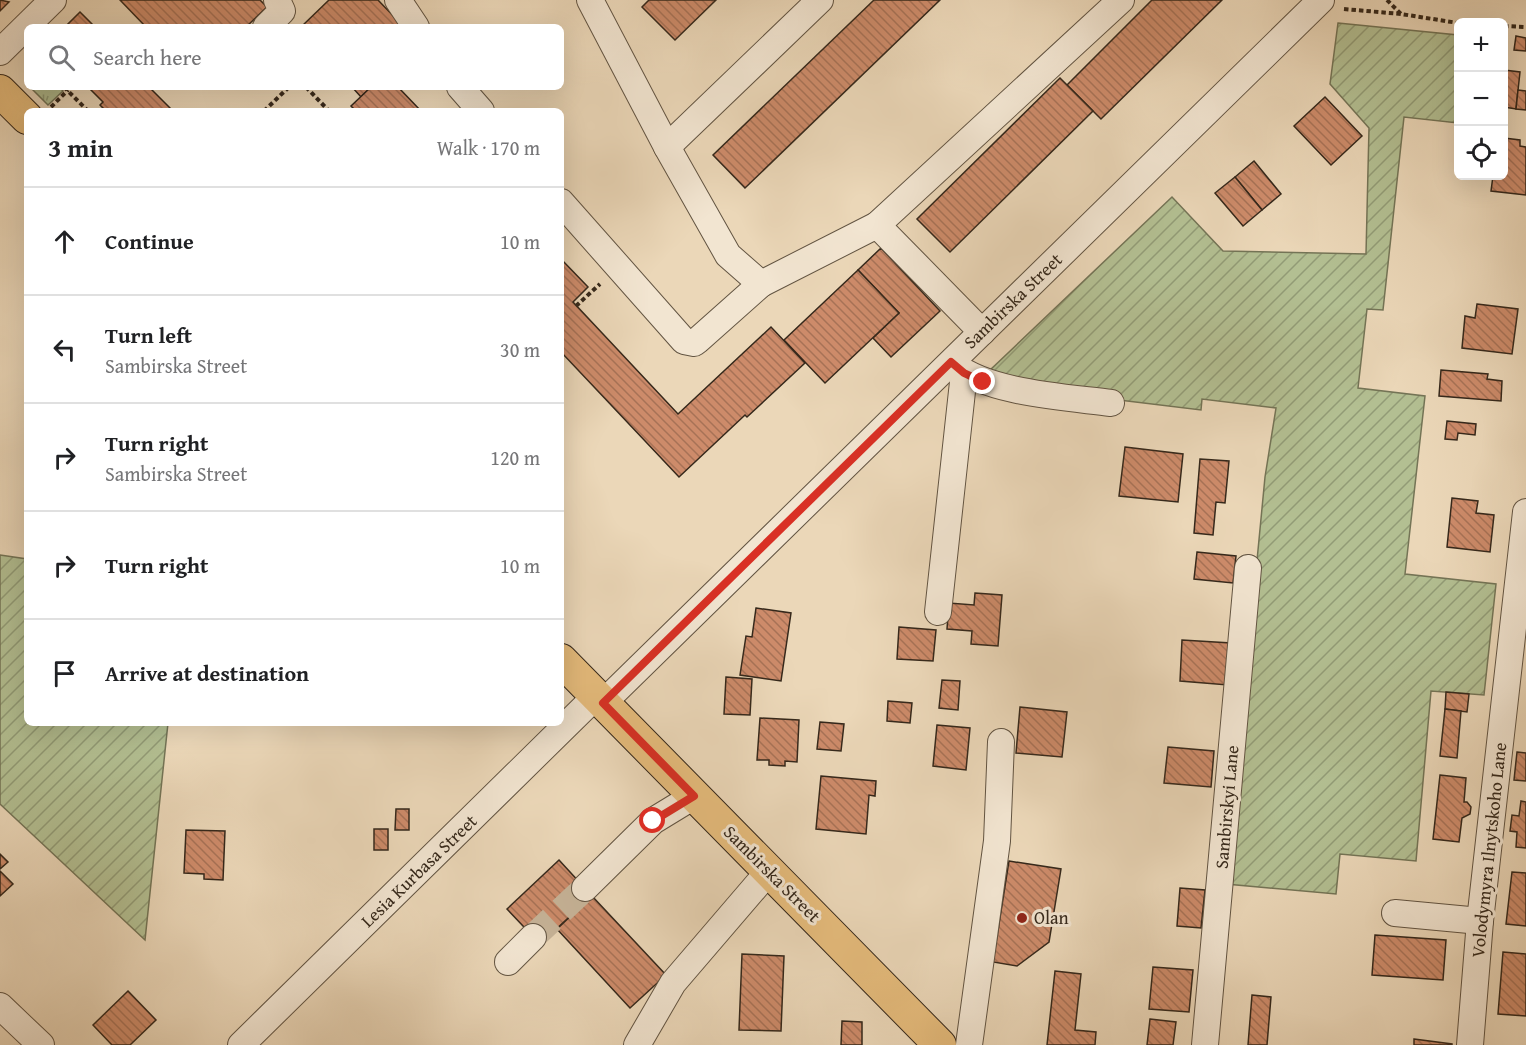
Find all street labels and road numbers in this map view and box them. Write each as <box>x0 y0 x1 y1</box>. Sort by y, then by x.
street label: Sambirska Street <box>957 246 1069 355</box>
street label: Volodymyra Ilnytskoho Lane <box>1464 741 1513 959</box>
street label: Sambirskyi Lane <box>1208 744 1245 870</box>
street label: Lesia Kurbasa Street <box>354 807 483 933</box>
street label: Sambirska Street <box>718 819 828 929</box>

